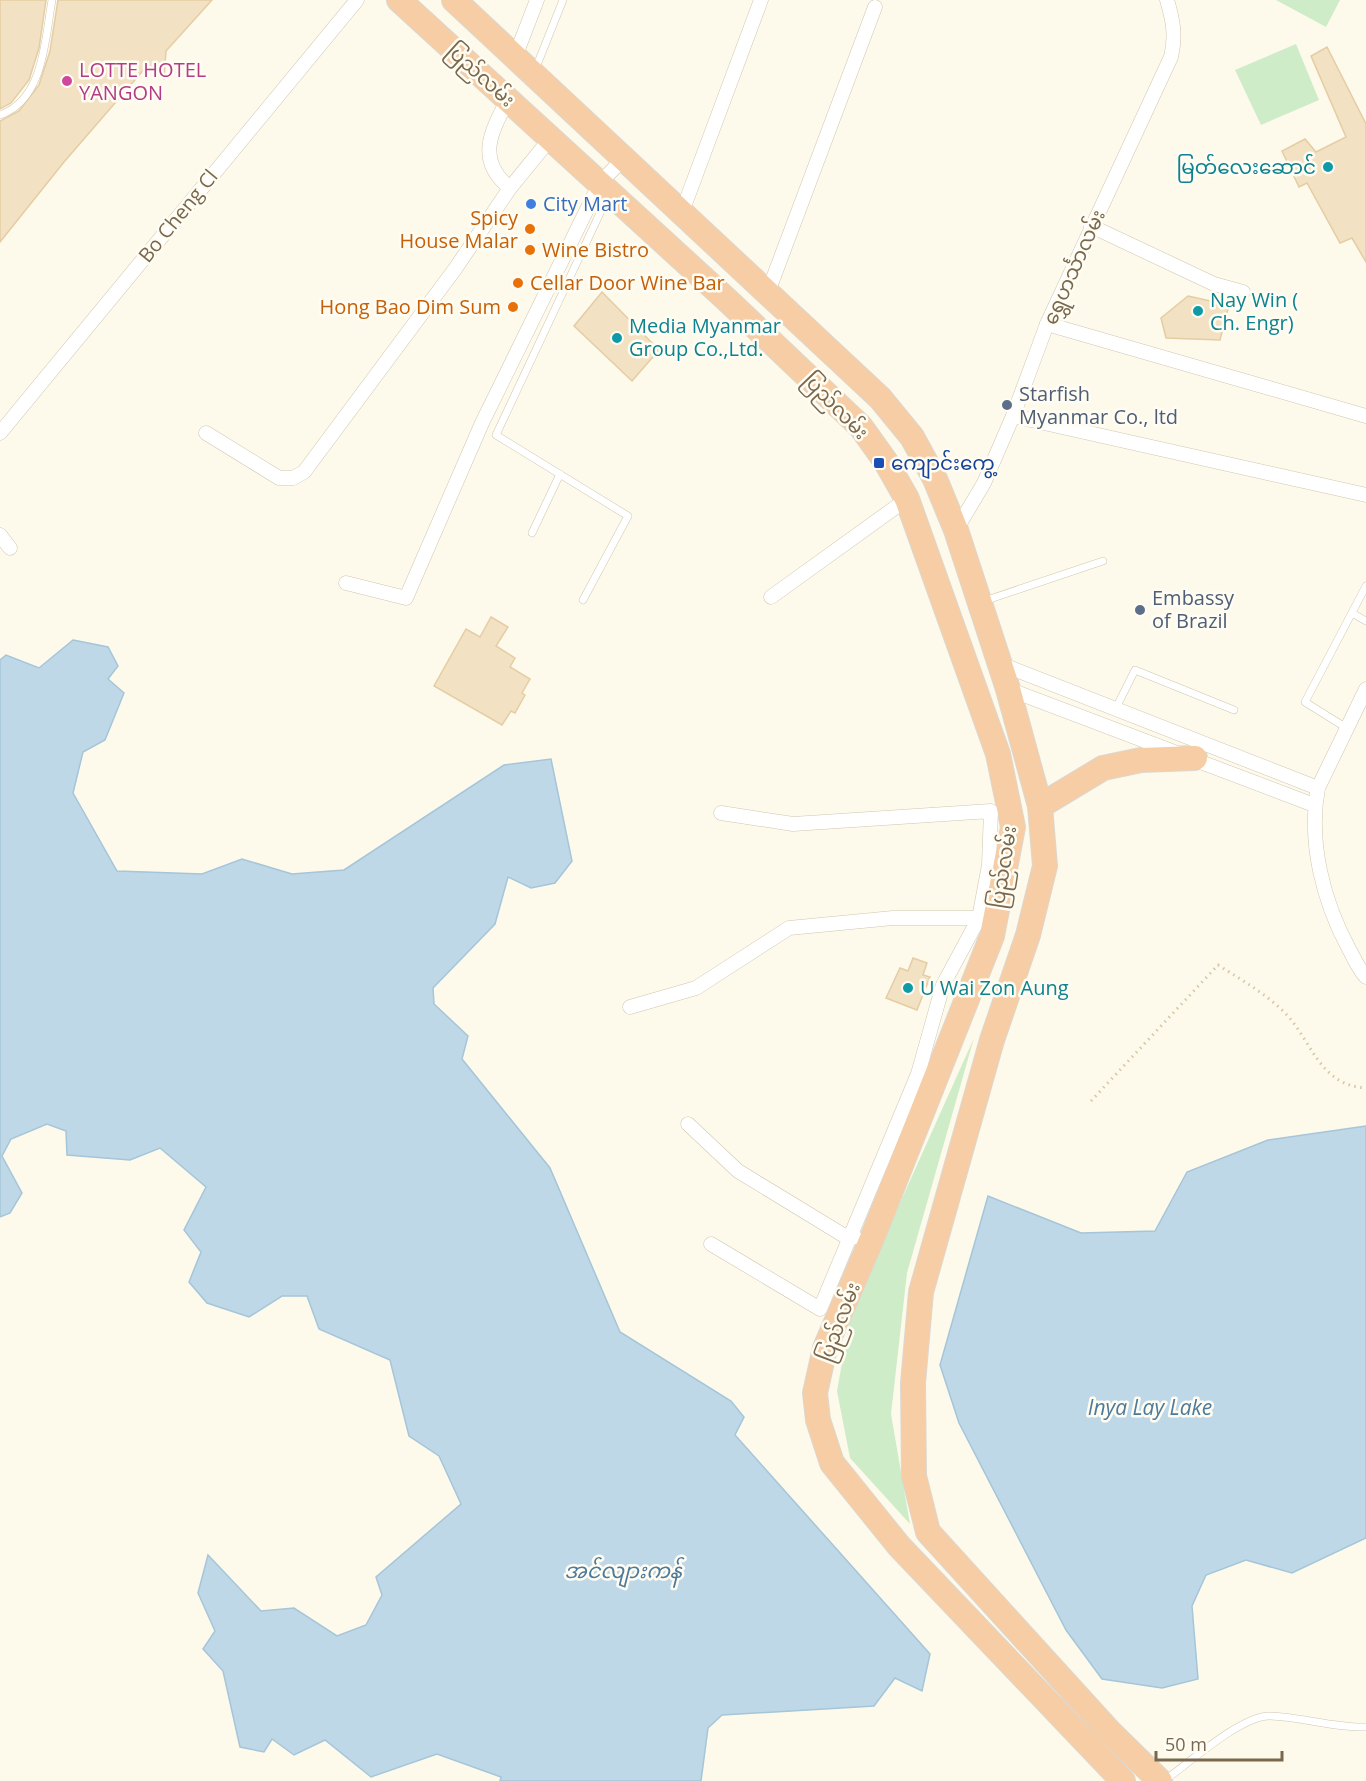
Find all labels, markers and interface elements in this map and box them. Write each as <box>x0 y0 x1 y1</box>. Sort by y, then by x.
street label: ပြည်လမ်း <box>439 37 521 115</box>
place label: LOTTE HOTEL YANGON <box>79 56 206 106</box>
marker: LOTTE HOTEL YANGON <box>60 74 74 88</box>
place label: မြတ်လေးဆောင် <box>1177 153 1316 183</box>
marker: မြတ်လေးဆောင် <box>1321 160 1335 174</box>
street label: Bo Cheng Cl <box>132 164 223 268</box>
place label: City Mart <box>543 190 627 217</box>
marker: City Mart <box>524 197 538 211</box>
place label: Spicy House Malar <box>400 204 519 254</box>
street label: ရွှေဟင်္သာလမ်း <box>1036 205 1114 330</box>
marker: Spicy House Malar <box>523 222 537 236</box>
place label: Wine Bistro <box>542 236 649 263</box>
marker: Wine Bistro <box>523 243 537 257</box>
place label: Cellar Door Wine Bar <box>530 269 725 296</box>
marker: Cellar Door Wine Bar <box>511 276 525 290</box>
place label: Nay Win ( Ch. Engr) <box>1210 286 1298 336</box>
place label: Hong Bao Dim Sum <box>320 293 501 320</box>
marker: Hong Bao Dim Sum <box>506 300 520 314</box>
marker: Nay Win ( Ch. Engr) <box>1191 304 1205 318</box>
place label: Media Myanmar Group Co.,Ltd. <box>629 312 781 362</box>
marker: Media Myanmar Group Co.,Ltd. <box>610 331 624 345</box>
street label: ပြည်လမ်း <box>796 366 875 447</box>
place label: Starfish Myanmar Co., ltd <box>1019 380 1178 430</box>
marker: Starfish Myanmar Co., ltd <box>1000 398 1014 412</box>
place label: ကျောင်းကွေ့ <box>891 449 998 479</box>
marker: ကျောင်းကွေ့ <box>872 456 886 470</box>
place label: Embassy of Brazil <box>1152 584 1235 634</box>
marker: Embassy of Brazil <box>1133 603 1147 617</box>
street label: ပြည်လမ်း <box>983 824 1025 911</box>
place label: U Wai Zon Aung <box>920 974 1069 1001</box>
marker: U Wai Zon Aung <box>901 981 915 995</box>
street label: ပြည်လမ်း <box>811 1278 869 1367</box>
water label: Inya Lay Lake <box>1088 1393 1212 1421</box>
water label: အင်လျားကန် <box>564 1556 685 1588</box>
scale bar <box>1156 1724 1282 1762</box>
text: 50 m <box>1165 1732 1207 1756</box>

